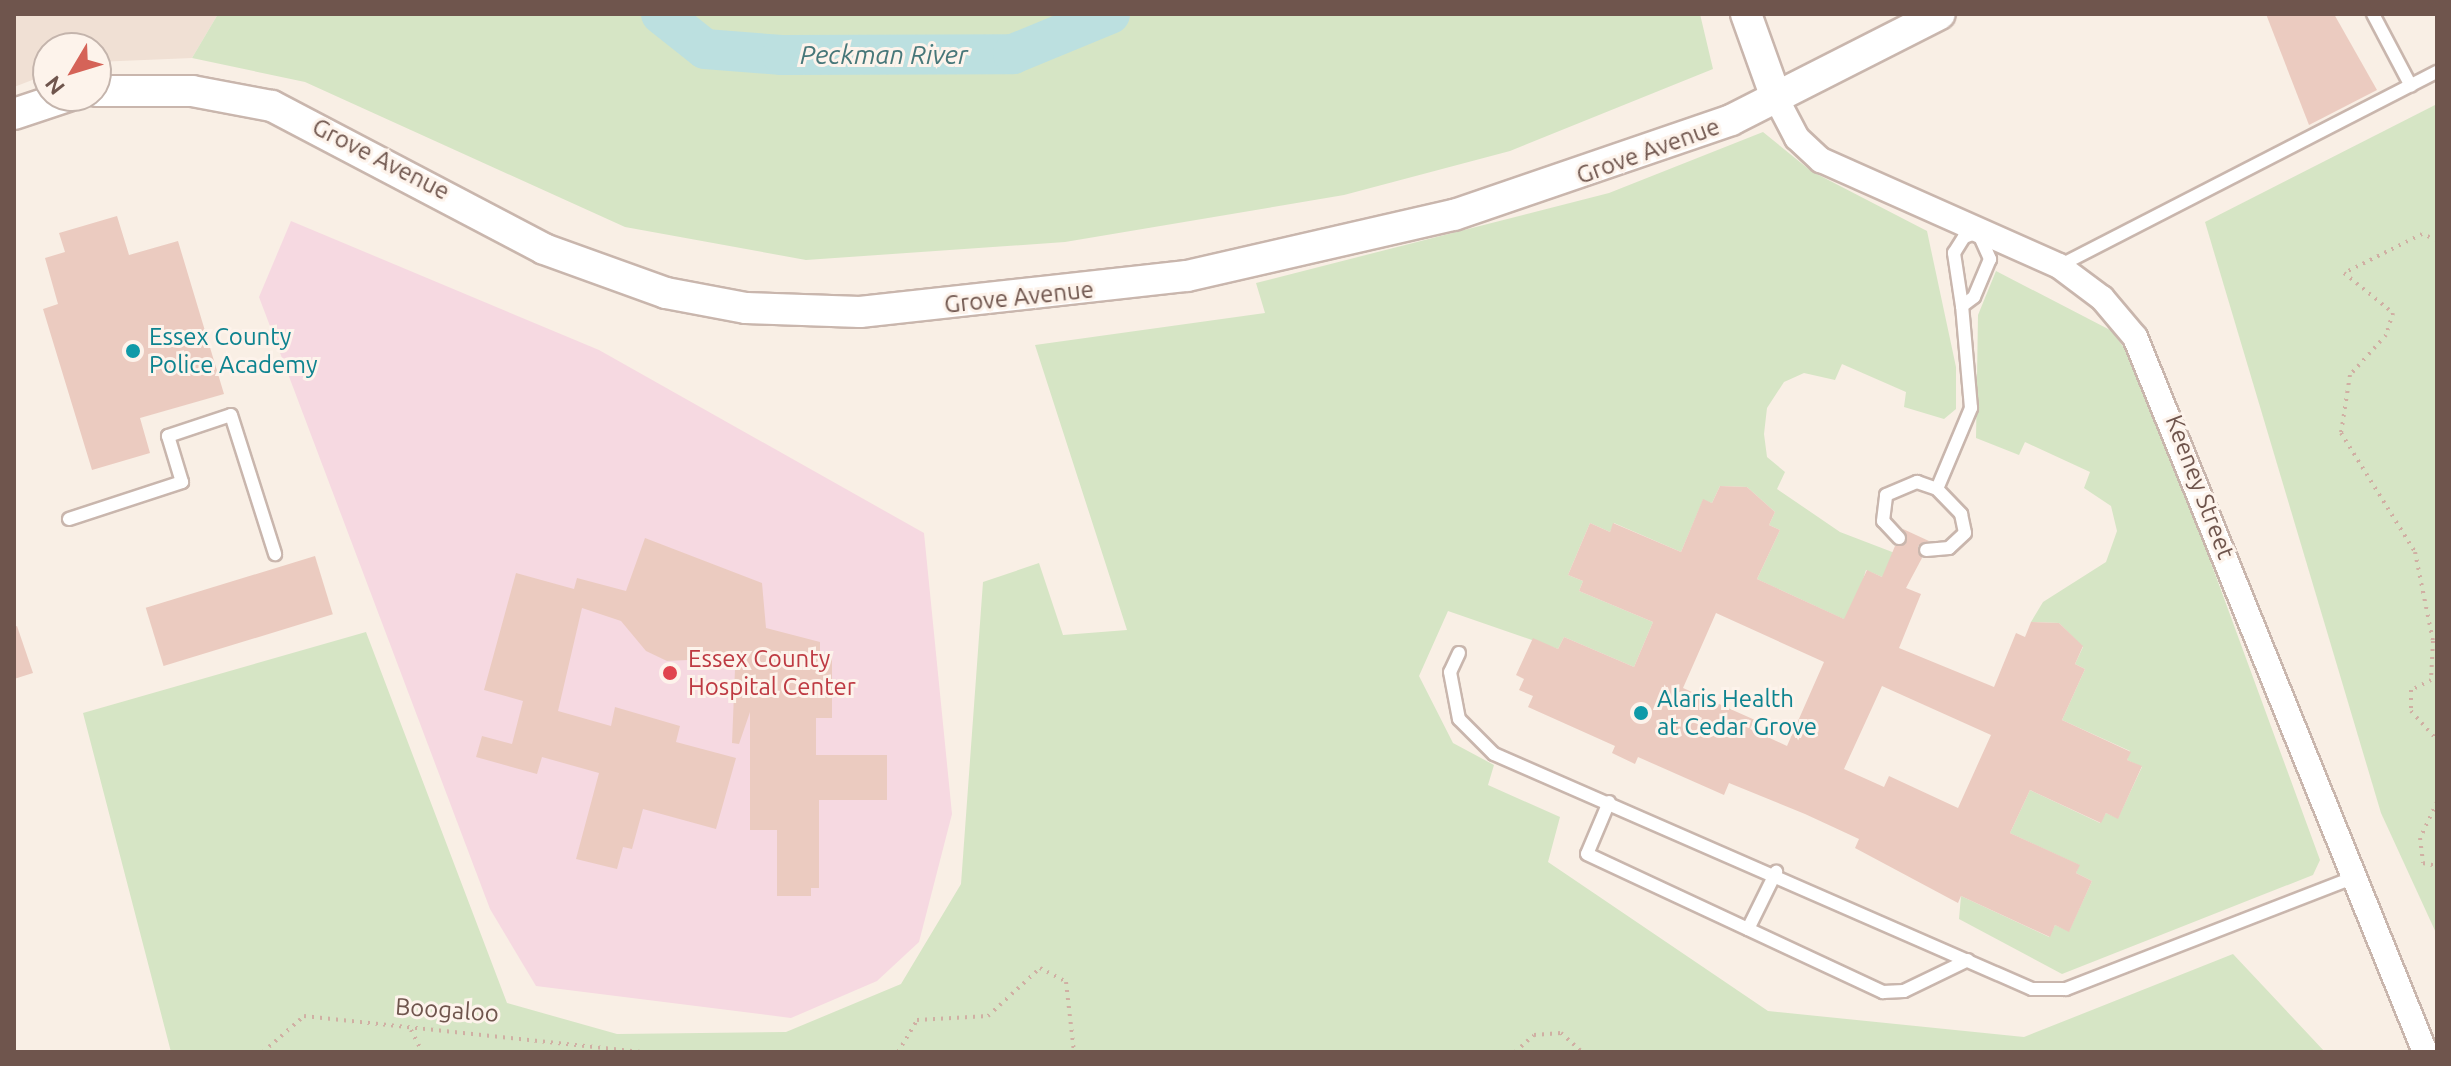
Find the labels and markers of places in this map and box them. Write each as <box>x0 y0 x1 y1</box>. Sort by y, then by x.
place label: Essex County Police Academy <box>149 323 318 379</box>
marker: Essex County Police Academy <box>124 342 142 360</box>
place label: Essex County Hospital Center <box>688 645 856 701</box>
marker: Essex County Hospital Center <box>659 662 681 684</box>
place label: Alaris Health at Cedar Grove <box>1657 685 1817 741</box>
marker: Alaris Health at Cedar Grove <box>1632 704 1650 722</box>

